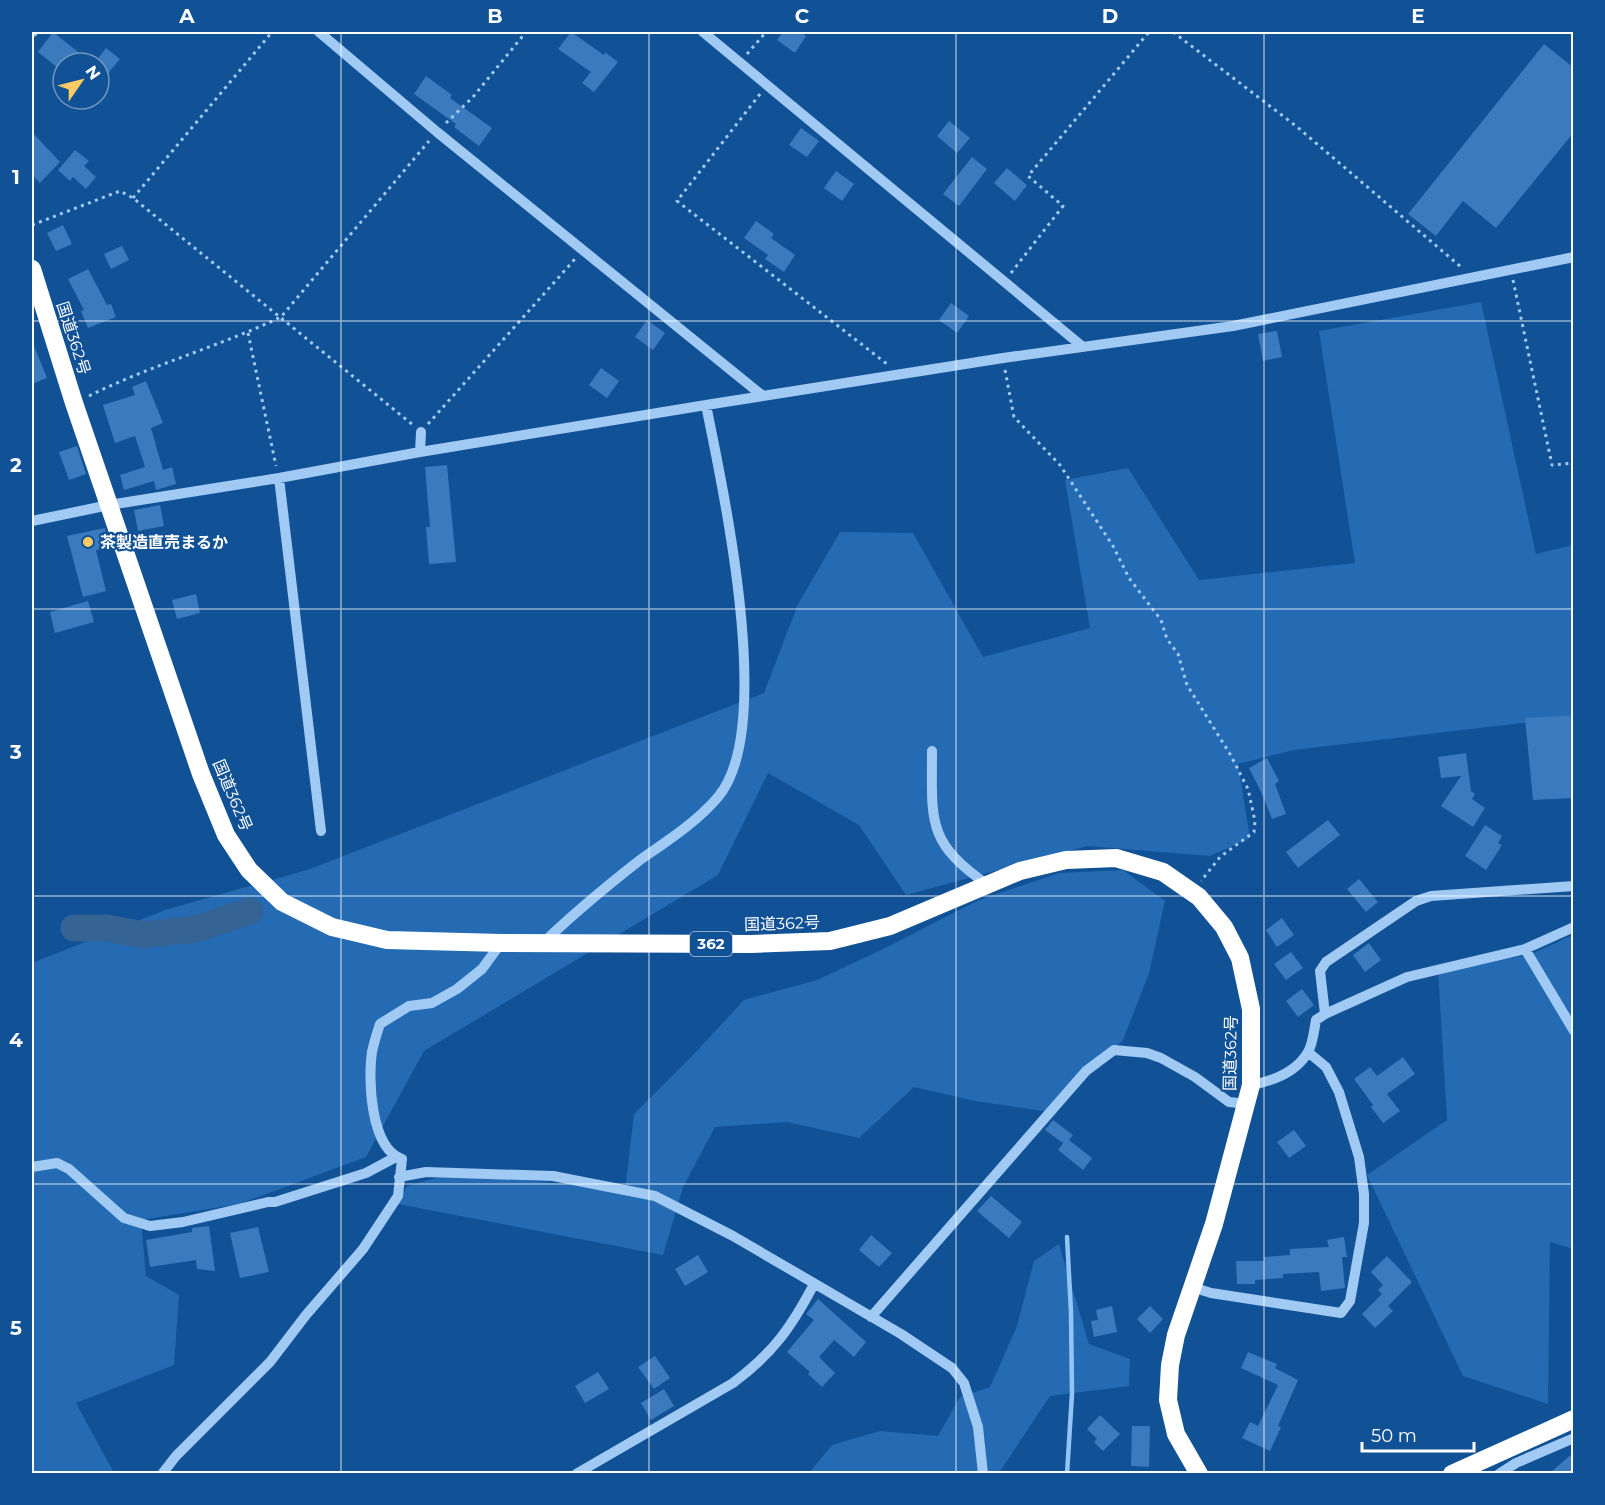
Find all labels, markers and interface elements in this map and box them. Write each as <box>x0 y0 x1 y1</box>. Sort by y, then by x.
text: A <box>178 4 195 28</box>
text: B <box>487 4 503 28</box>
text: C <box>795 4 810 28</box>
text: D <box>1102 4 1118 28</box>
text: E <box>1411 4 1425 28</box>
north arrow <box>51 51 111 111</box>
text: N <box>81 62 104 83</box>
text: 1 <box>12 165 20 189</box>
street label: 国道362号 <box>53 299 94 377</box>
text: 2 <box>10 453 22 477</box>
place label: 茶製造直売まるか <box>100 533 228 552</box>
marker: 茶製造直売まるか <box>81 535 95 549</box>
text: 3 <box>9 740 22 764</box>
street label: 国道362号 <box>209 757 256 834</box>
street label: 国道362号 <box>744 913 820 934</box>
road number: 362 <box>690 932 732 956</box>
street label: 国道362号 <box>1220 1015 1241 1091</box>
text: 4 <box>9 1028 23 1052</box>
text: 5 <box>10 1316 22 1340</box>
scale bar <box>1362 1415 1474 1453</box>
text: 50 m <box>1371 1425 1417 1447</box>

